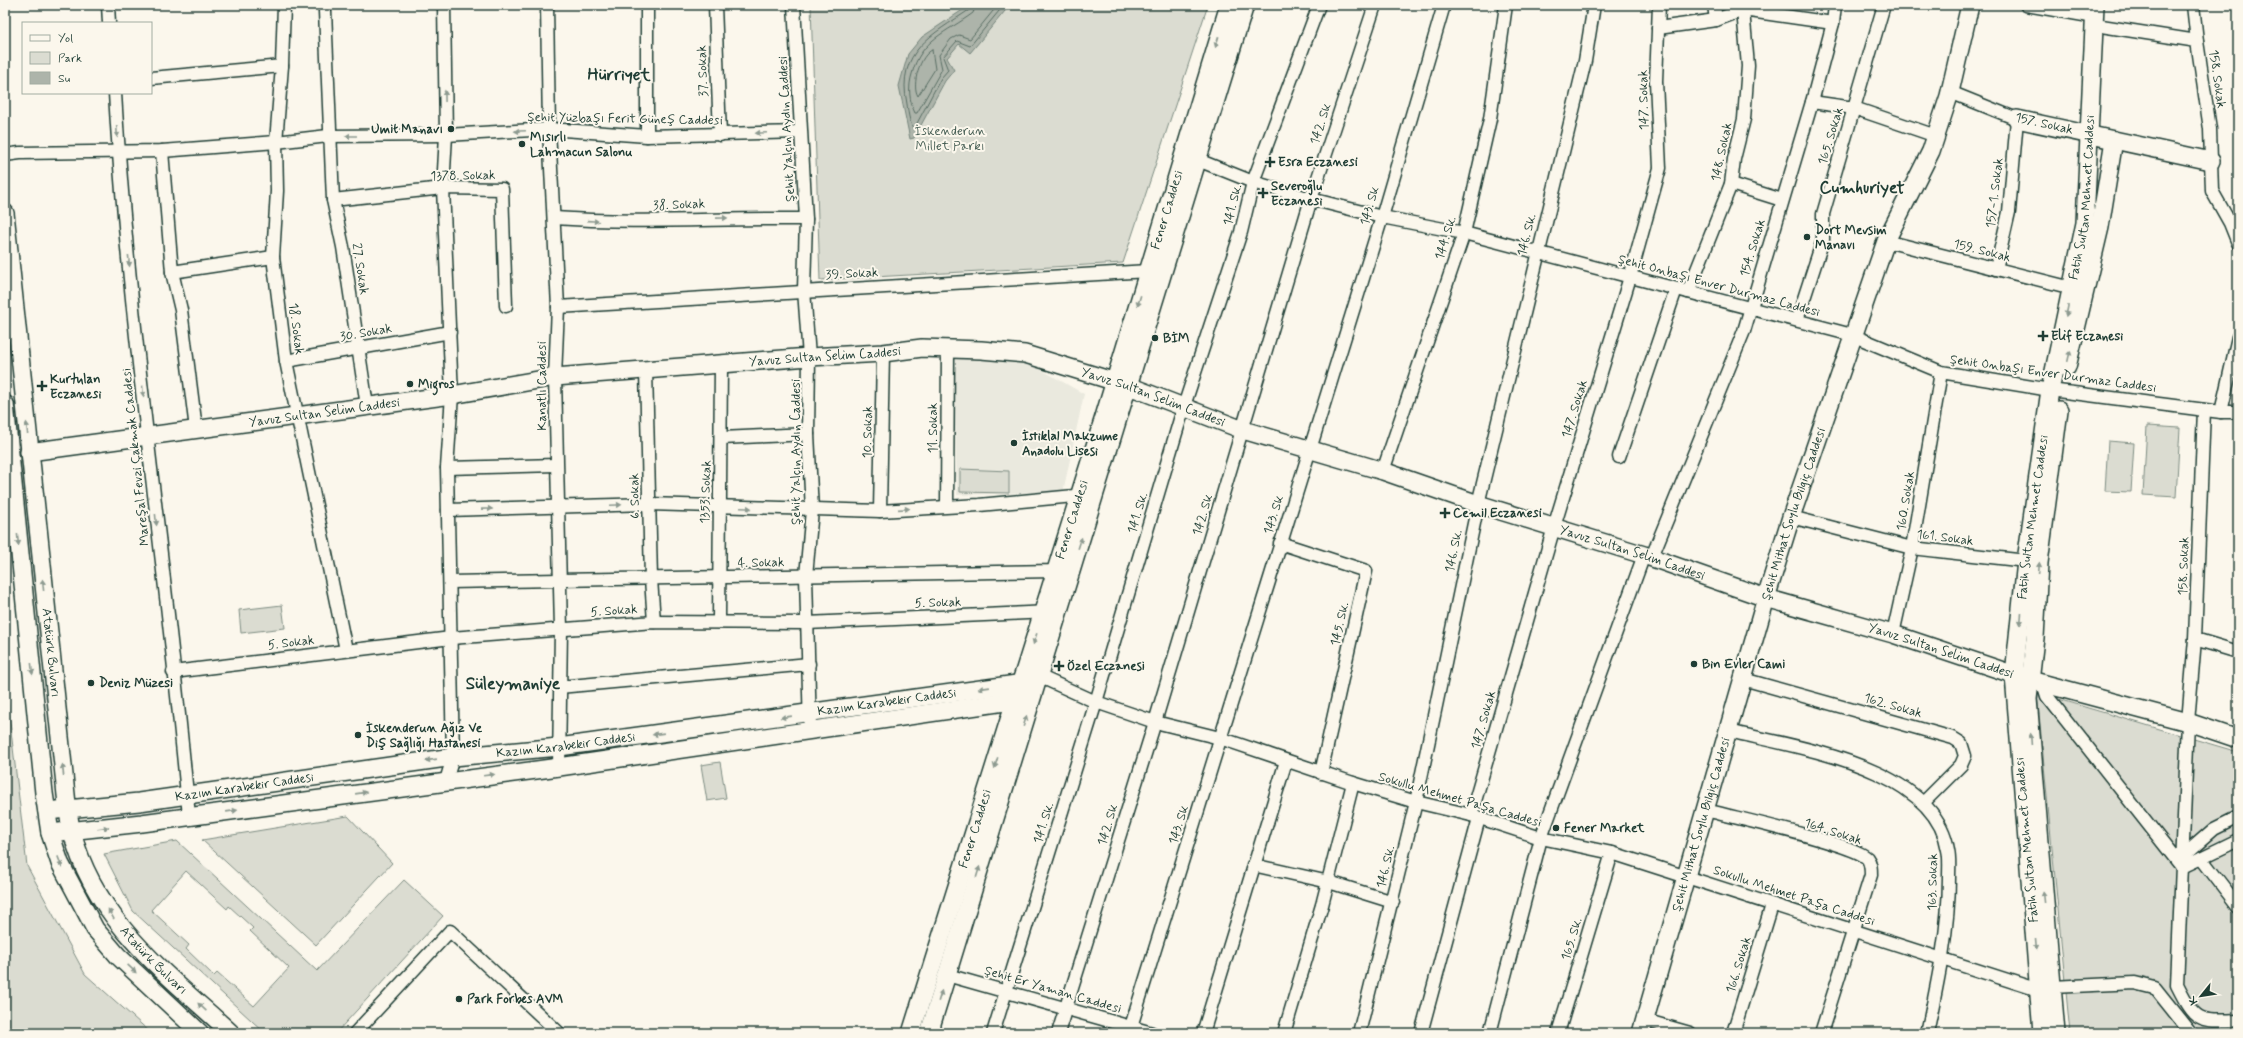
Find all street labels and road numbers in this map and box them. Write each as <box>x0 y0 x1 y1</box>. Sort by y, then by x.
street label: 37. Sokak <box>694 44 712 97</box>
street label: 158. Sokak <box>2204 49 2230 110</box>
street label: Şehit Yalçın Aydın Caddesi <box>775 56 799 202</box>
street label: 147. Sokak <box>1635 69 1653 130</box>
street label: 142. Sk <box>1306 101 1336 147</box>
street label: 165. Sokak <box>1814 105 1848 167</box>
street label: Şehit Yüzbaşı Ferit Güneş Caddesi <box>527 109 723 129</box>
street label: 157. Sokak <box>2013 109 2075 139</box>
street label: Fatih Sultan Mehmet Caddesi <box>2065 115 2098 281</box>
street label: 148. Sokak <box>1707 120 1737 183</box>
street label: 157-1. Sokak <box>1982 156 2008 229</box>
street label: 1378. Sokak <box>430 167 496 185</box>
street label: Fener Caddesi <box>1147 168 1187 252</box>
street label: 141. Sk. <box>1220 182 1246 228</box>
street label: 143. Sk <box>1356 184 1384 227</box>
street label: 38. Sokak <box>653 196 706 214</box>
street label: 146. Sk. <box>1514 212 1541 258</box>
street label: 144. Sk. <box>1431 214 1461 262</box>
street label: 154. Sokak <box>1736 217 1770 279</box>
street label: 159. Sokak <box>1951 236 2013 266</box>
street label: 27. Sokak <box>348 242 373 297</box>
street label: Şehit Onbaşı Enver Durmaz Caddesi <box>1616 251 1822 321</box>
street label: 39. Sokak <box>825 264 879 284</box>
street label: 18. Sokak <box>284 302 308 356</box>
street label: 30. Sokak <box>339 320 394 346</box>
street label: Kanatlı Caddesi <box>534 341 551 431</box>
street label: Yavuz Sultan Selim Caddesi <box>748 342 902 370</box>
street label: Şehit Onbaşı Enver Durmaz Caddesi <box>1949 351 2157 397</box>
street label: Yavuz Sultan Selim Caddesi <box>1079 363 1228 431</box>
street label: Mareşal Fevzi Çakmak Caddesi <box>118 367 154 547</box>
street label: 147. Sokak <box>1558 377 1592 440</box>
street label: Şehit Yalçın Aydın Caddesi <box>788 379 805 525</box>
street label: Yavuz Sultan Selim Caddesi <box>248 394 401 431</box>
street label: 11. Sokak <box>925 402 942 453</box>
street label: 10. Sokak <box>859 405 877 458</box>
street label: Şehit Mithat Soylu Bilgiç Caddesi <box>1757 425 1830 602</box>
street label: Fatih Sultan Mehmet Caddesi <box>2013 434 2052 600</box>
street label: 1353. Sokak <box>696 459 716 524</box>
street label: 160. Sokak <box>1893 470 1919 532</box>
street label: 6. Sokak <box>626 472 644 519</box>
street label: Fener Caddesi <box>1051 478 1092 561</box>
street label: 141. Sk. <box>1124 490 1152 536</box>
street label: 142. Sk <box>1189 492 1217 538</box>
street label: 143. Sk <box>1260 493 1288 536</box>
street label: Yavuz Sultan Selim Caddesi <box>1557 521 1707 584</box>
street label: 161. Sokak <box>1916 526 1975 550</box>
street label: 146. Sk. <box>1441 528 1467 574</box>
street label: 158. Sokak <box>2174 536 2194 596</box>
street label: 4. Sokak <box>738 554 785 572</box>
street label: 5. Sokak <box>914 594 962 612</box>
street label: 145. Sk. <box>1327 600 1353 648</box>
street label: 5. Sokak <box>590 601 639 621</box>
street label: Atatürk Bulvarı <box>38 607 64 698</box>
street label: Yavuz Sultan Selim Caddesi <box>1866 619 2016 682</box>
street label: 5. Sokak <box>267 632 316 654</box>
street label: Kazım Karabekir Caddesi <box>816 684 957 720</box>
street label: 147. Sokak <box>1468 688 1501 751</box>
street label: 162. Sokak <box>1862 690 1925 723</box>
street label: Kazım Karabekir Caddesi <box>495 728 636 761</box>
street label: Şehit Mithat Soylu Bilgiç Caddesi <box>1668 735 1734 914</box>
street label: Fatih Sultan Mehmet Caddesi <box>2011 757 2043 923</box>
street label: Kazım Karabekir Caddesi <box>174 769 315 805</box>
street label: Sokullu Mehmet Paşa Caddesi <box>1376 769 1544 831</box>
street label: Fener Caddesi <box>955 787 995 870</box>
street label: 141. Sk. <box>1030 800 1058 846</box>
street label: 142. Sk <box>1094 802 1122 848</box>
street label: 143. Sk <box>1165 803 1193 846</box>
street label: 164. Sokak <box>1802 815 1865 849</box>
street label: 146. Sk. <box>1373 844 1399 890</box>
street label: 163. Sokak <box>1924 853 1942 911</box>
street label: Sokullu Mehmet Paşa Caddesi <box>1711 862 1877 930</box>
street label: 165. Sk. <box>1557 915 1587 962</box>
street label: Atatürk Bulvarı <box>116 923 191 998</box>
street label: 166. Sokak <box>1722 934 1756 995</box>
street label: Şehit Er Yaman Caddesi <box>982 962 1124 1018</box>

